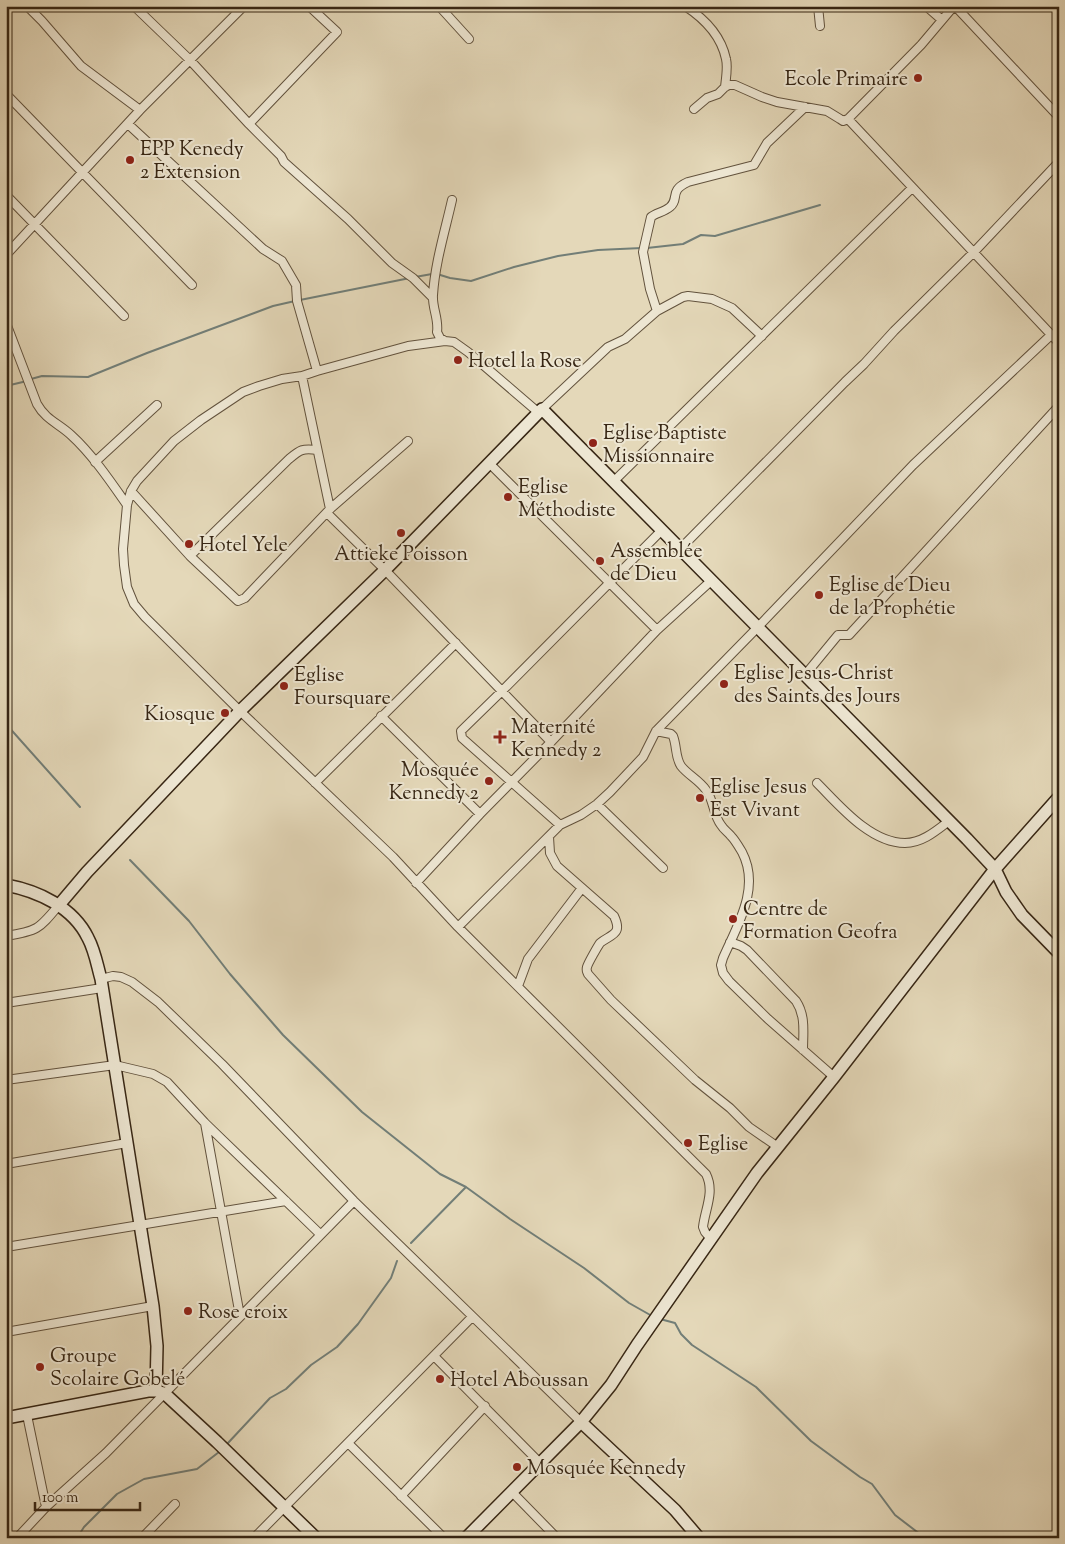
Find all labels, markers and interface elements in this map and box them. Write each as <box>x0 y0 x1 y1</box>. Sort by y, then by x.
place label: Ecole Primaire <box>785 66 908 95</box>
marker: Ecole Primaire <box>912 72 924 84</box>
place label: EPP Kenedy 2 Extension <box>140 136 244 188</box>
marker: EPP Kenedy 2 Extension <box>124 154 136 166</box>
place label: Hotel la Rose <box>468 348 582 377</box>
marker: Hotel la Rose <box>452 354 464 366</box>
place label: Eglise Baptiste Missionnaire <box>603 420 727 472</box>
marker: Eglise Baptiste Missionnaire <box>587 437 599 449</box>
place label: Eglise Méthodiste <box>518 474 616 526</box>
marker: Eglise Méthodiste <box>502 491 514 503</box>
marker: Attieke Poisson <box>395 527 407 539</box>
place label: Hotel Yele <box>199 532 288 561</box>
marker: Hotel Yele <box>183 538 195 550</box>
place label: Assemblée de Dieu <box>610 538 702 590</box>
place label: Attieke Poisson <box>334 541 468 570</box>
marker: Assemblée de Dieu <box>594 555 606 567</box>
place label: Eglise de Dieu de la Prophétie <box>829 572 955 624</box>
marker: Eglise de Dieu de la Prophétie <box>813 589 825 601</box>
place label: Eglise Jesus-Christ des Saints des Jours <box>734 660 900 712</box>
place label: Eglise Foursquare <box>294 662 391 714</box>
marker: Eglise Jesus-Christ des Saints des Jours <box>718 678 730 690</box>
marker: Eglise Foursquare <box>278 680 290 692</box>
place label: Kiosque <box>144 701 215 730</box>
marker: Kiosque <box>219 707 231 719</box>
place label: Maternité Kennedy 2 <box>511 714 601 766</box>
marker: Maternité Kennedy 2 <box>493 730 507 744</box>
place label: Mosquée Kennedy 2 <box>389 757 479 809</box>
place label: Eglise Jesus Est Vivant <box>710 774 807 826</box>
marker: Mosquée Kennedy 2 <box>483 775 495 787</box>
marker: Eglise Jesus Est Vivant <box>694 792 706 804</box>
place label: Centre de Formation Geofra <box>743 896 897 948</box>
marker: Centre de Formation Geofra <box>727 913 739 925</box>
place label: Eglise <box>698 1131 748 1160</box>
marker: Eglise <box>682 1137 694 1149</box>
place label: Rose croix <box>198 1299 288 1328</box>
marker: Rose croix <box>182 1305 194 1317</box>
place label: Groupe Scolaire Gobelé <box>50 1343 185 1395</box>
marker: Groupe Scolaire Gobelé <box>34 1361 46 1373</box>
place label: Hotel Aboussan <box>450 1367 589 1396</box>
marker: Hotel Aboussan <box>434 1373 446 1385</box>
place label: Mosquée Kennedy <box>527 1455 686 1484</box>
marker: Mosquée Kennedy <box>511 1461 523 1473</box>
scale bar <box>35 1479 140 1511</box>
text: 100 m <box>42 1488 79 1509</box>

